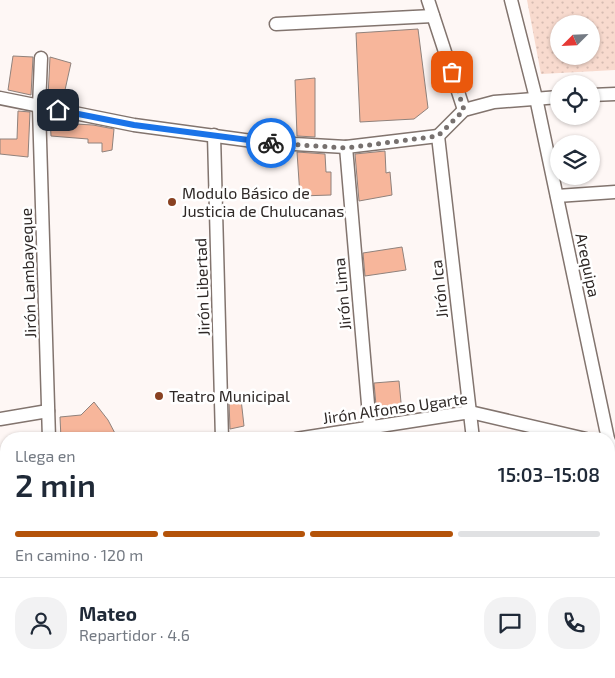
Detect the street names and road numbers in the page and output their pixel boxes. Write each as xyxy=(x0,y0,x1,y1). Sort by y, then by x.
street label: Jirón Lambayeque xyxy=(16,208,39,338)
street label: Arequipa xyxy=(572,231,605,299)
street label: Jirón Libertad xyxy=(190,238,213,336)
street label: Jirón Lima xyxy=(329,257,354,331)
street label: Jirón Ica xyxy=(426,259,451,319)
street label: Jirón Alfonso Ugarte xyxy=(321,388,469,427)

